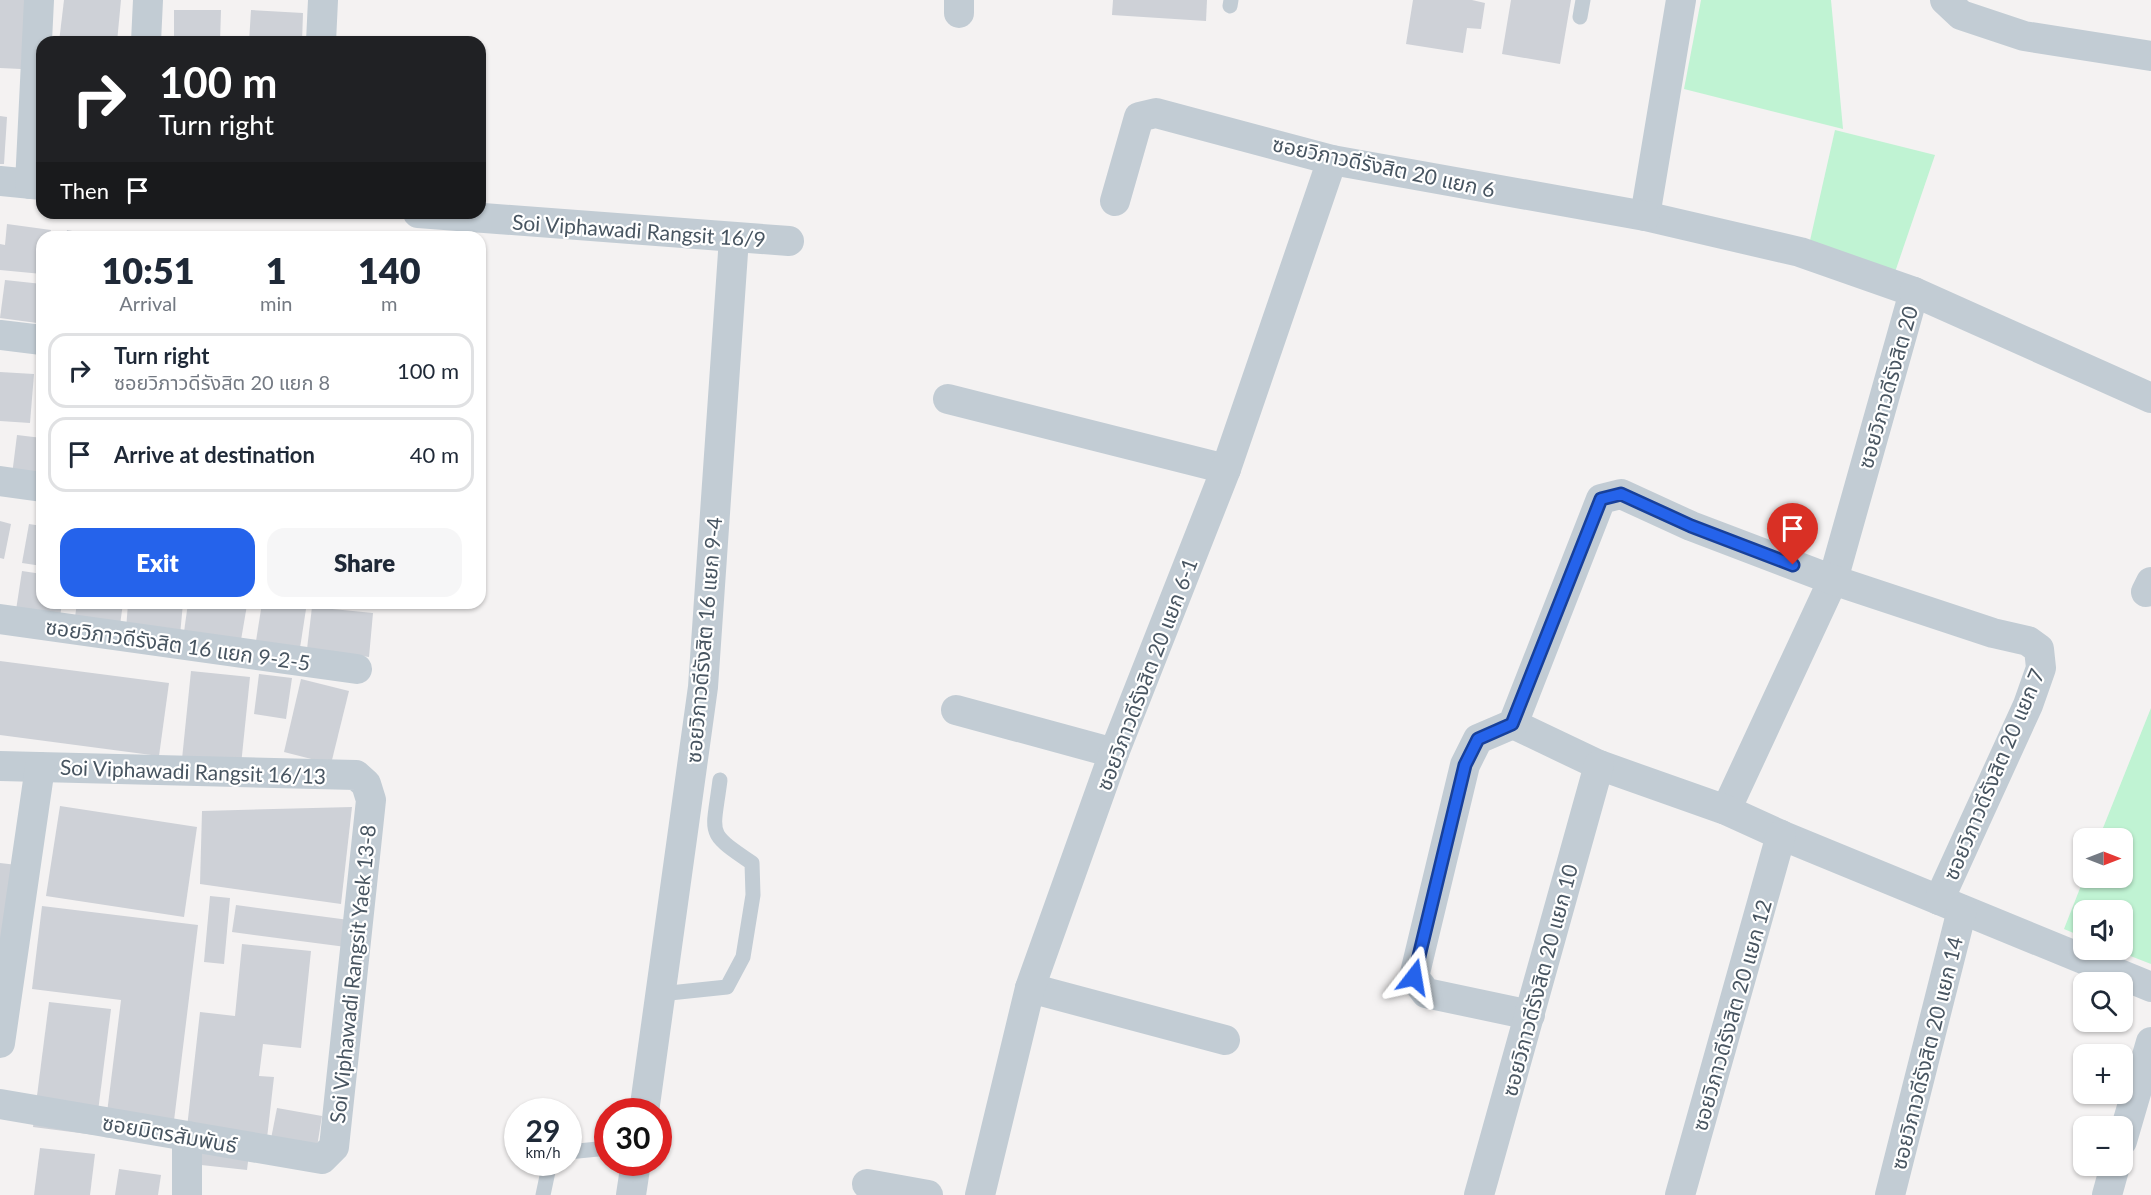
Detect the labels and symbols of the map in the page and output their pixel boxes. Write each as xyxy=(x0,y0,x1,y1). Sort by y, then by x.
street label: ซอยวิภาวดีรังสิต 20 แยก 6 xyxy=(1270,130,1498,202)
street label: Soi Viphawadi Rangsit 16/9 xyxy=(511,209,767,251)
street label: ซอยวิภาวดีรังสิต 20 xyxy=(1852,303,1922,471)
pin xyxy=(1767,503,1818,565)
street label: ซอยวิภาวดีรังสิต 16 แยก 9-4 xyxy=(680,516,726,764)
street label: ซอยวิภาวดีรังสิต 20 แยก 6-1 xyxy=(1090,554,1202,794)
street label: ซอยวิภาวดีรังสิต 16 แยก 9-2-5 xyxy=(44,613,312,675)
street label: ซอยวิภาวดีรังสิต 20 แยก 7 xyxy=(1937,665,2049,883)
street label: Soi Viphawadi Rangsit 16/13 xyxy=(59,754,327,788)
street label: Soi Viphawadi Rangsit Yaek 13-8 xyxy=(324,824,380,1124)
north arrow xyxy=(2073,828,2133,888)
street label: ซอยวิภาวดีรังสิต 20 แยก 10 xyxy=(1496,861,1582,1099)
street label: ซอยวิภาวดีรังสิต 20 แยก 12 xyxy=(1686,897,1776,1133)
street label: ซอยวิภาวดีรังสิต 20 แยก 14 xyxy=(1885,934,1967,1172)
position arrow xyxy=(1382,945,1446,1009)
speed limit sign: 30 xyxy=(594,1098,672,1176)
street label: ซอยมิตรสัมพันธ์ xyxy=(101,1109,240,1157)

